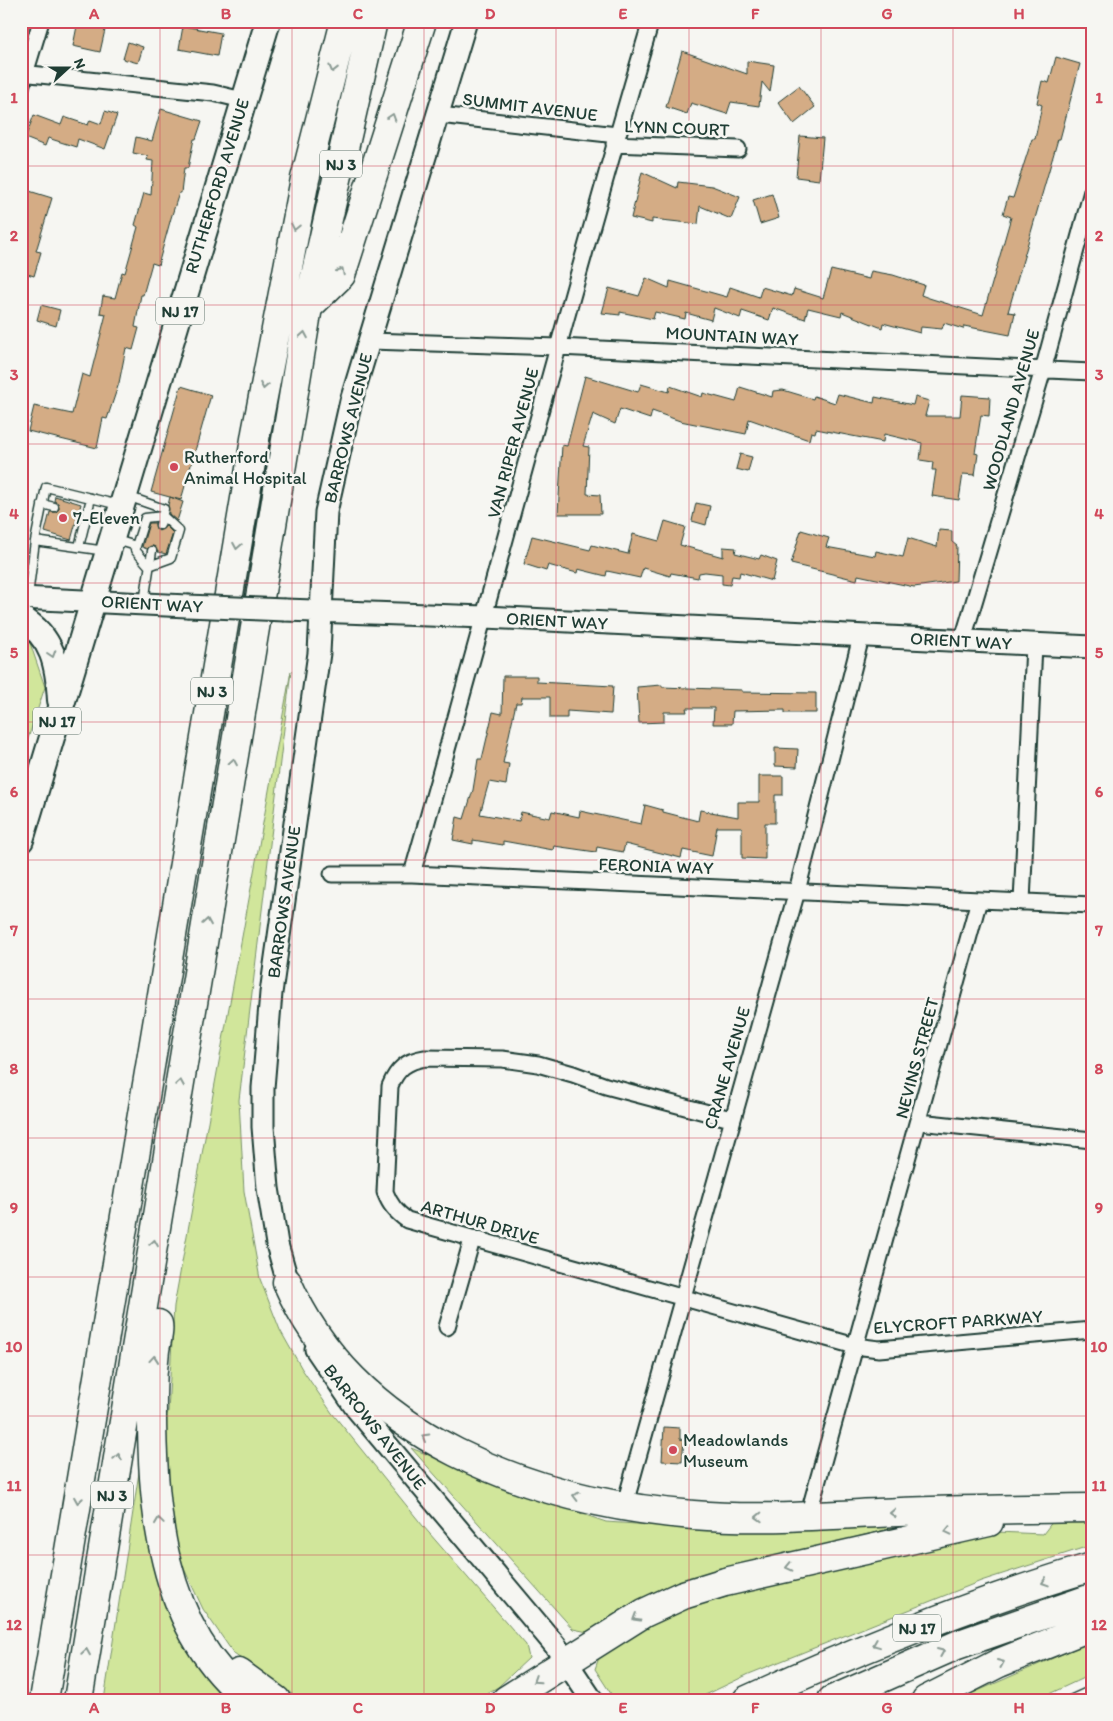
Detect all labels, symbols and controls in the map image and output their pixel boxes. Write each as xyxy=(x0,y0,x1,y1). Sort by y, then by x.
text: A xyxy=(88,4,100,23)
text: B xyxy=(221,4,232,23)
text: C xyxy=(353,4,364,23)
text: D xyxy=(485,4,496,23)
text: E xyxy=(619,4,628,23)
text: F xyxy=(751,4,760,23)
text: G xyxy=(881,4,893,23)
text: H xyxy=(1013,4,1025,23)
north arrow xyxy=(42,42,92,92)
text: N xyxy=(70,56,89,71)
one-way arrow xyxy=(328,64,339,73)
text: 1 xyxy=(10,88,18,107)
street label: SUMMIT AVENUE xyxy=(461,88,599,126)
text: 1 xyxy=(1095,88,1103,107)
street label: RUTHERFORD AVENUE xyxy=(180,96,254,276)
one-way arrow xyxy=(386,114,396,122)
street label: LYNN COURT xyxy=(624,115,730,141)
road number: NJ 3 xyxy=(320,150,362,178)
one-way arrow xyxy=(290,222,301,231)
text: 2 xyxy=(10,226,19,245)
text: 2 xyxy=(1095,226,1104,245)
one-way arrow xyxy=(335,268,345,277)
road number: NJ 17 xyxy=(156,298,204,324)
street label: MOUNTAIN WAY xyxy=(665,322,800,351)
street label: WOODLAND AVENUE xyxy=(977,327,1045,493)
one-way arrow xyxy=(298,331,308,340)
street label: BARROWS AVENUE xyxy=(319,351,377,505)
text: 3 xyxy=(10,365,19,384)
street label: VAN RIPER AVENUE xyxy=(482,365,544,521)
text: 3 xyxy=(1095,365,1104,384)
one-way arrow xyxy=(260,382,270,390)
place label: Rutherford Animal Hospital xyxy=(184,446,307,489)
marker: Rutherford Animal Hospital xyxy=(168,461,180,473)
text: 4 xyxy=(9,504,19,523)
text: 4 xyxy=(1094,504,1104,523)
place label: 7-Eleven xyxy=(73,507,140,529)
marker: 7-Eleven xyxy=(57,512,69,524)
one-way arrow xyxy=(232,542,242,551)
street label: ORIENT WAY xyxy=(101,590,204,618)
street label: ORIENT WAY xyxy=(506,607,609,635)
street label: ORIENT WAY xyxy=(910,627,1013,655)
text: 5 xyxy=(10,643,19,662)
text: 5 xyxy=(1095,643,1104,662)
one-way arrow xyxy=(46,649,56,658)
road number: NJ 3 xyxy=(191,678,233,704)
road number: NJ 17 xyxy=(33,708,81,734)
one-way arrow xyxy=(228,758,238,767)
text: 6 xyxy=(10,782,19,801)
text: 6 xyxy=(1095,782,1104,801)
street label: BARROWS AVENUE xyxy=(262,824,306,980)
street label: FERONIA WAY xyxy=(598,853,715,879)
one-way arrow xyxy=(201,918,211,927)
text: 7 xyxy=(9,921,18,940)
text: 7 xyxy=(1094,921,1103,940)
street label: NEVINS STREET xyxy=(890,995,944,1121)
street label: CRANE AVENUE xyxy=(699,1004,755,1132)
text: 8 xyxy=(10,1059,19,1078)
text: 8 xyxy=(1095,1059,1104,1078)
one-way arrow xyxy=(175,1078,185,1087)
street label: ARTHUR DRIVE xyxy=(419,1195,542,1249)
text: 9 xyxy=(10,1198,18,1217)
text: 9 xyxy=(1095,1198,1103,1217)
one-way arrow xyxy=(148,1239,158,1248)
street label: ELYCROFT PARKWAY xyxy=(873,1305,1044,1339)
text: 10 xyxy=(5,1337,23,1356)
text: 10 xyxy=(1090,1337,1108,1356)
one-way arrow xyxy=(148,1354,159,1362)
street label: BARROWS AVENUE xyxy=(319,1360,431,1494)
place label: Meadowlands Museum xyxy=(683,1429,788,1472)
one-way arrow xyxy=(422,1433,431,1443)
marker: Meadowlands Museum xyxy=(667,1444,679,1456)
one-way arrow xyxy=(113,1452,123,1461)
text: 11 xyxy=(7,1476,22,1495)
text: 11 xyxy=(1092,1476,1107,1495)
road number: NJ 3 xyxy=(91,1482,133,1508)
one-way arrow xyxy=(572,1491,581,1502)
one-way arrow xyxy=(73,1495,83,1504)
one-way arrow xyxy=(889,1507,897,1518)
one-way arrow xyxy=(755,1512,762,1522)
one-way arrow xyxy=(154,1516,164,1525)
one-way arrow xyxy=(943,1525,952,1536)
one-way arrow xyxy=(785,1561,794,1572)
one-way arrow xyxy=(1042,1576,1050,1586)
one-way arrow xyxy=(632,1611,641,1621)
text: 12 xyxy=(6,1615,23,1634)
road number: NJ 17 xyxy=(893,1615,941,1642)
text: 12 xyxy=(1091,1615,1108,1634)
one-way arrow xyxy=(872,1637,881,1648)
one-way arrow xyxy=(80,1647,91,1655)
one-way arrow xyxy=(936,1648,945,1658)
one-way arrow xyxy=(996,1658,1005,1669)
one-way arrow xyxy=(533,1674,542,1684)
text: A xyxy=(88,1698,100,1717)
text: B xyxy=(221,1698,232,1717)
text: C xyxy=(353,1698,364,1717)
text: D xyxy=(485,1698,496,1717)
text: E xyxy=(619,1698,628,1717)
text: F xyxy=(751,1698,760,1717)
text: G xyxy=(881,1698,893,1717)
text: H xyxy=(1013,1698,1025,1717)

